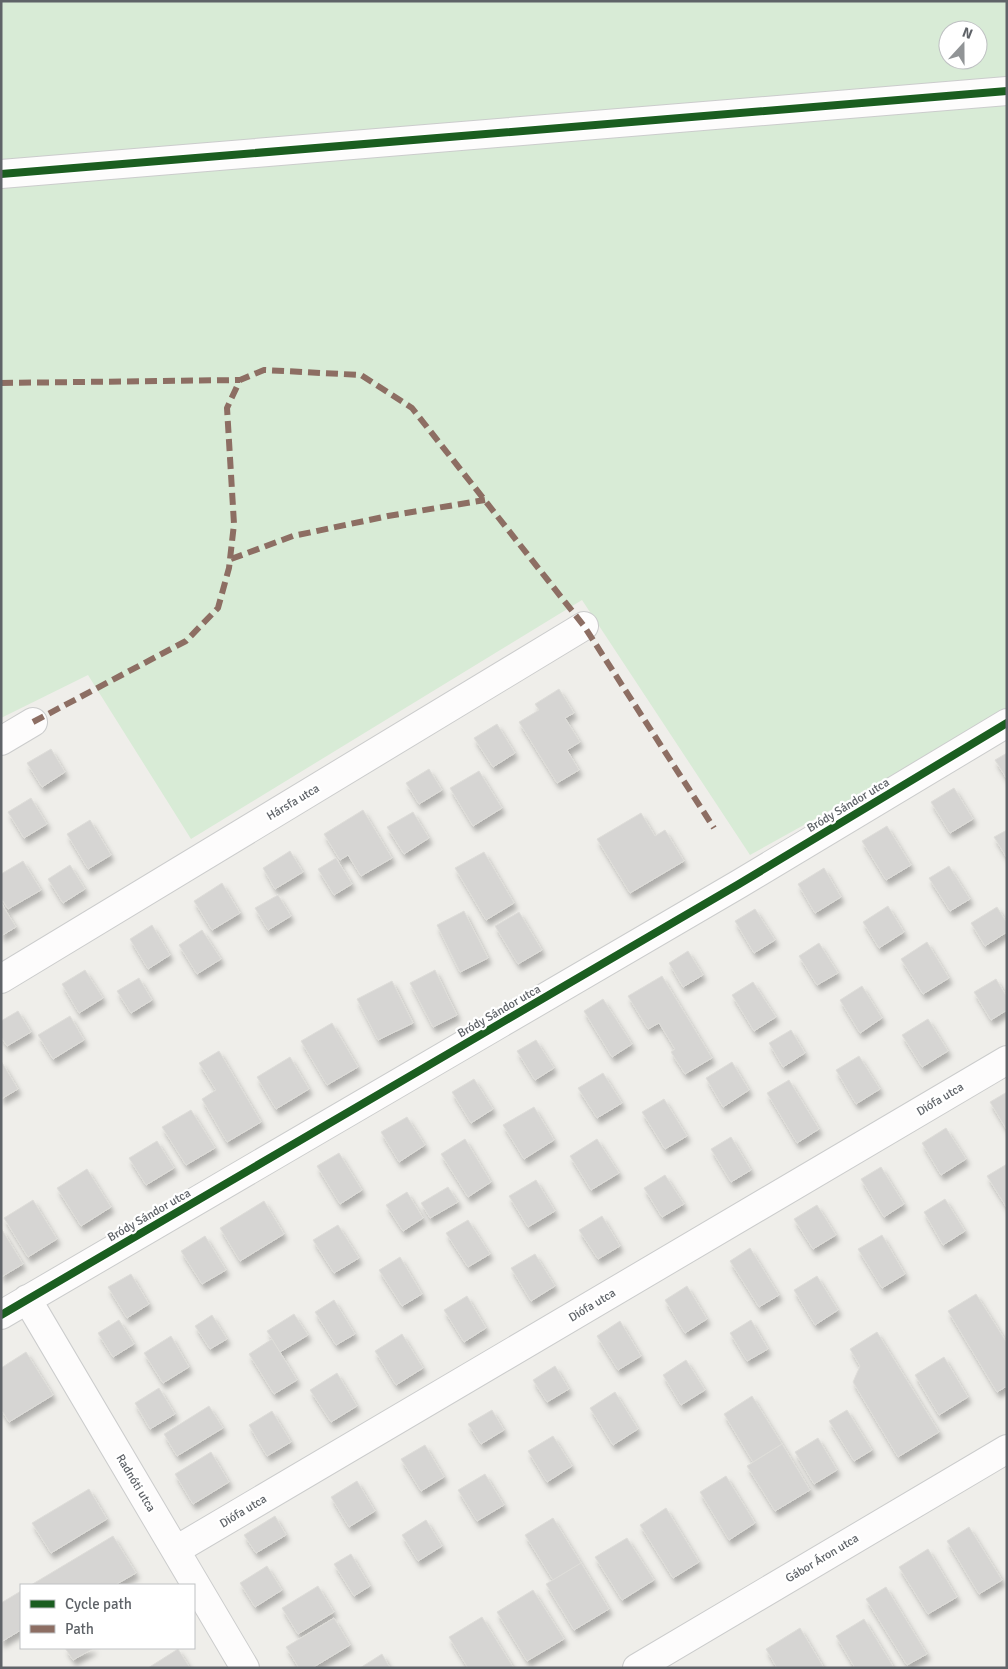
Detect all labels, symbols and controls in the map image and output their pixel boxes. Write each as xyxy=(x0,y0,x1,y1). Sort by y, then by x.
north arrow xyxy=(938,20,988,70)
text: N xyxy=(960,24,975,43)
street label: Bródy Sándor utca xyxy=(804,775,892,836)
street label: Hársfa utca xyxy=(264,781,322,824)
street label: Bródy Sándor utca xyxy=(455,982,543,1041)
street label: Diófa utca xyxy=(914,1080,967,1119)
street label: Bródy Sándor utca xyxy=(105,1186,193,1245)
street label: Diófa utca xyxy=(566,1286,619,1325)
street label: Radnóti utca xyxy=(112,1452,159,1515)
street label: Diófa utca xyxy=(217,1492,270,1531)
street label: Gábor Áron utca xyxy=(783,1531,862,1586)
legend xyxy=(20,1584,195,1649)
text: Cycle path xyxy=(65,1595,132,1613)
text: Path xyxy=(65,1620,94,1638)

